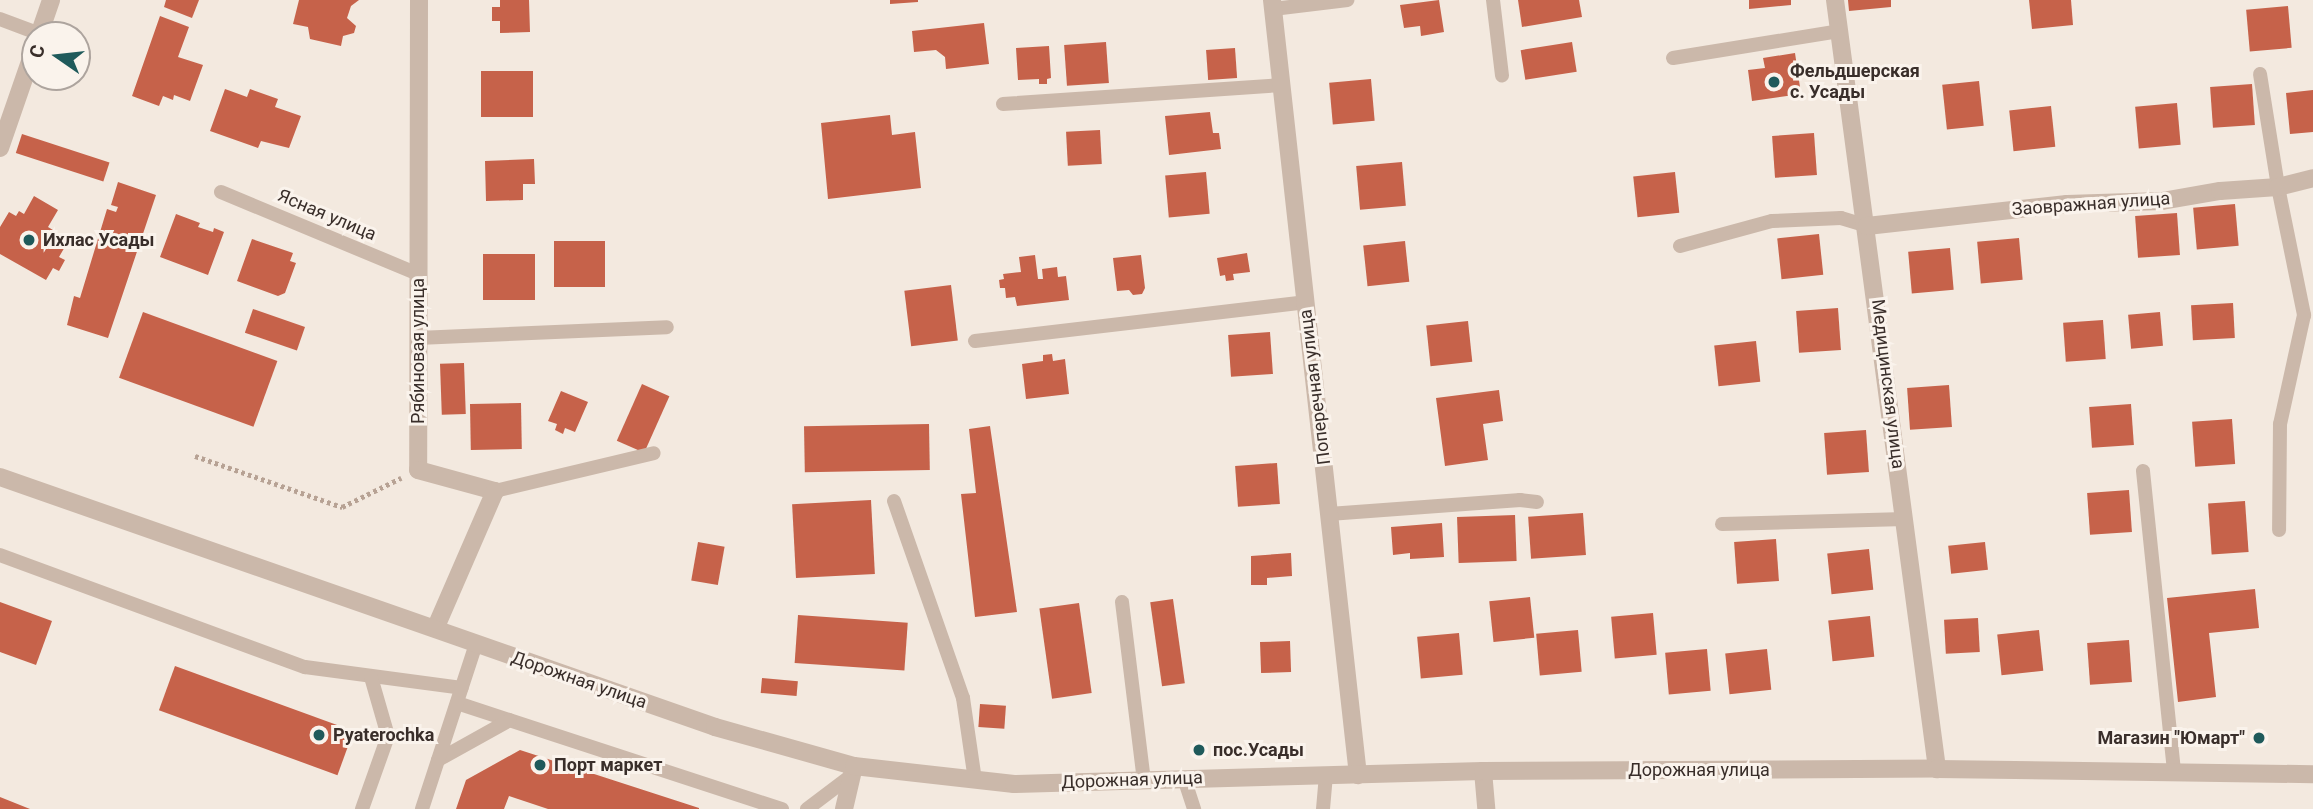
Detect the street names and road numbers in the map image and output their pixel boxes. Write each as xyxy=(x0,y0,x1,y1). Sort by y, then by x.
street label: Ясная улица xyxy=(275,185,379,245)
street label: Заовражная улица xyxy=(2011,188,2171,220)
street label: Рябиновая улица xyxy=(407,278,429,424)
street label: Медицинская улица xyxy=(1867,298,1909,470)
street label: Поперечная улица xyxy=(1295,308,1335,466)
street label: Дорожная улица xyxy=(508,647,650,713)
street label: Дорожная улица xyxy=(1628,759,1770,781)
street label: Дорожная улица xyxy=(1061,767,1203,793)

